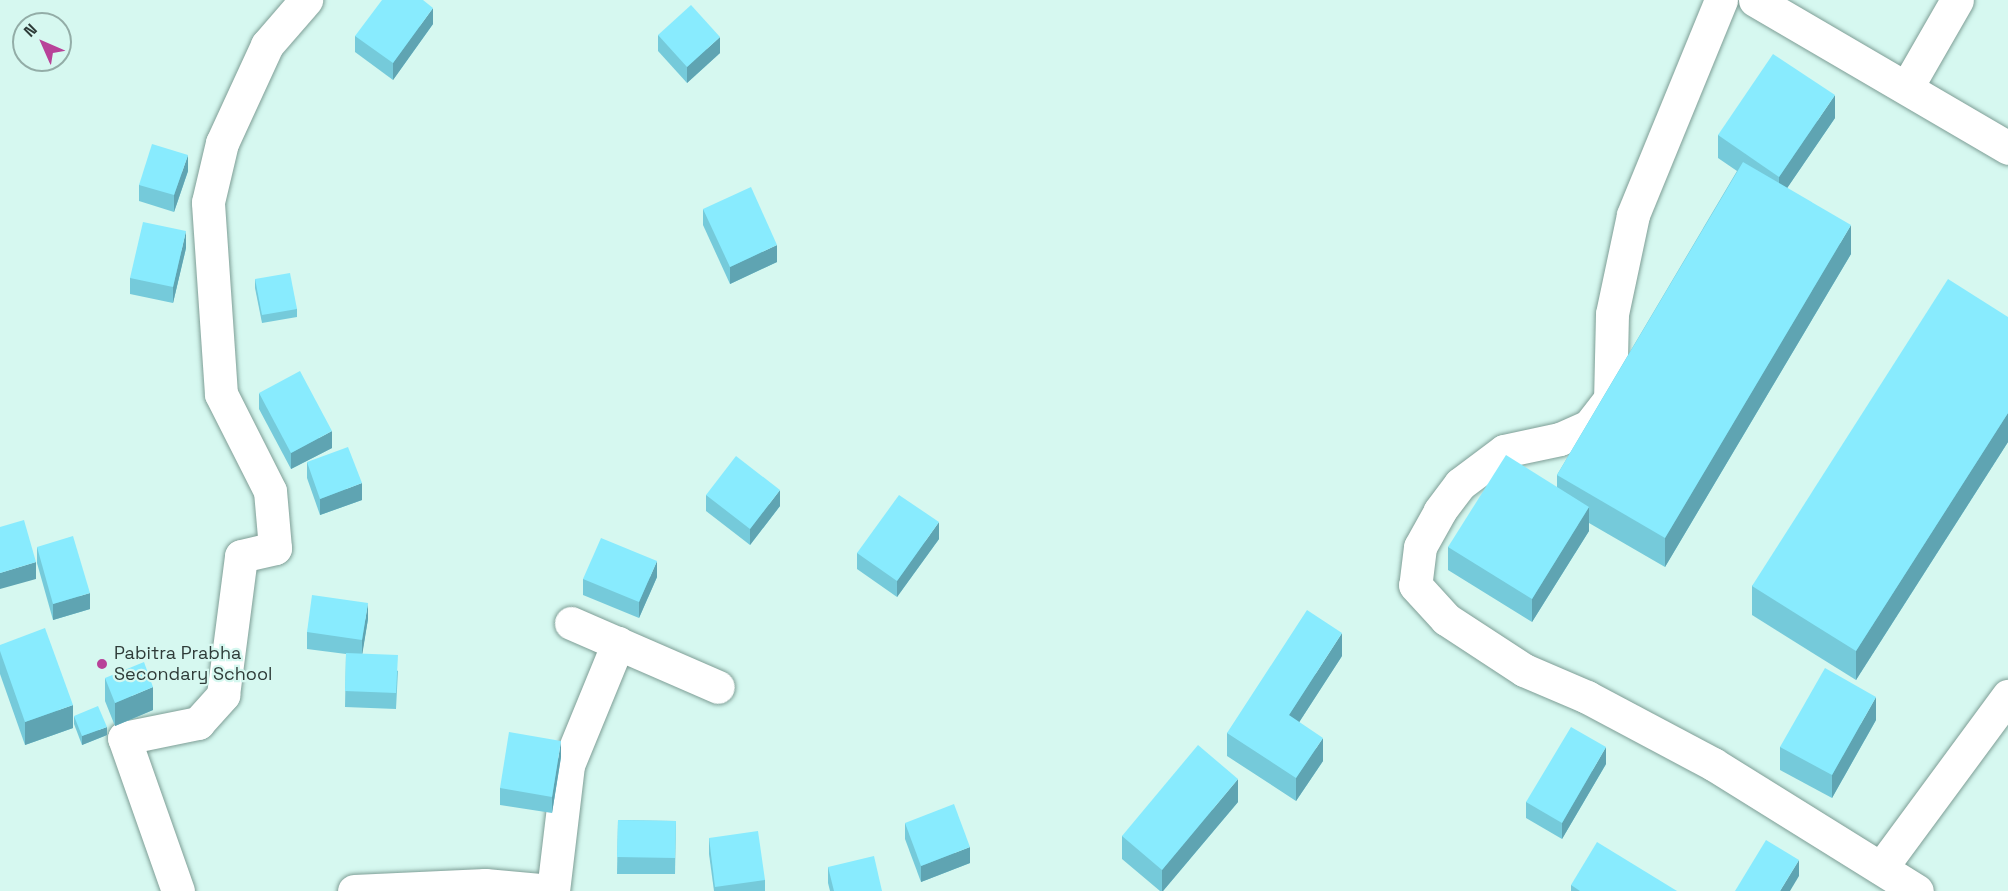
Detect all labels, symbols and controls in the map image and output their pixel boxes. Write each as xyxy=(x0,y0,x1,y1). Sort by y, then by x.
north arrow xyxy=(12,12,72,72)
text: N xyxy=(19,19,42,42)
place label: Pabitra Prabha Secondary School xyxy=(114,643,272,686)
marker: Pabitra Prabha Secondary School xyxy=(95,657,109,671)

